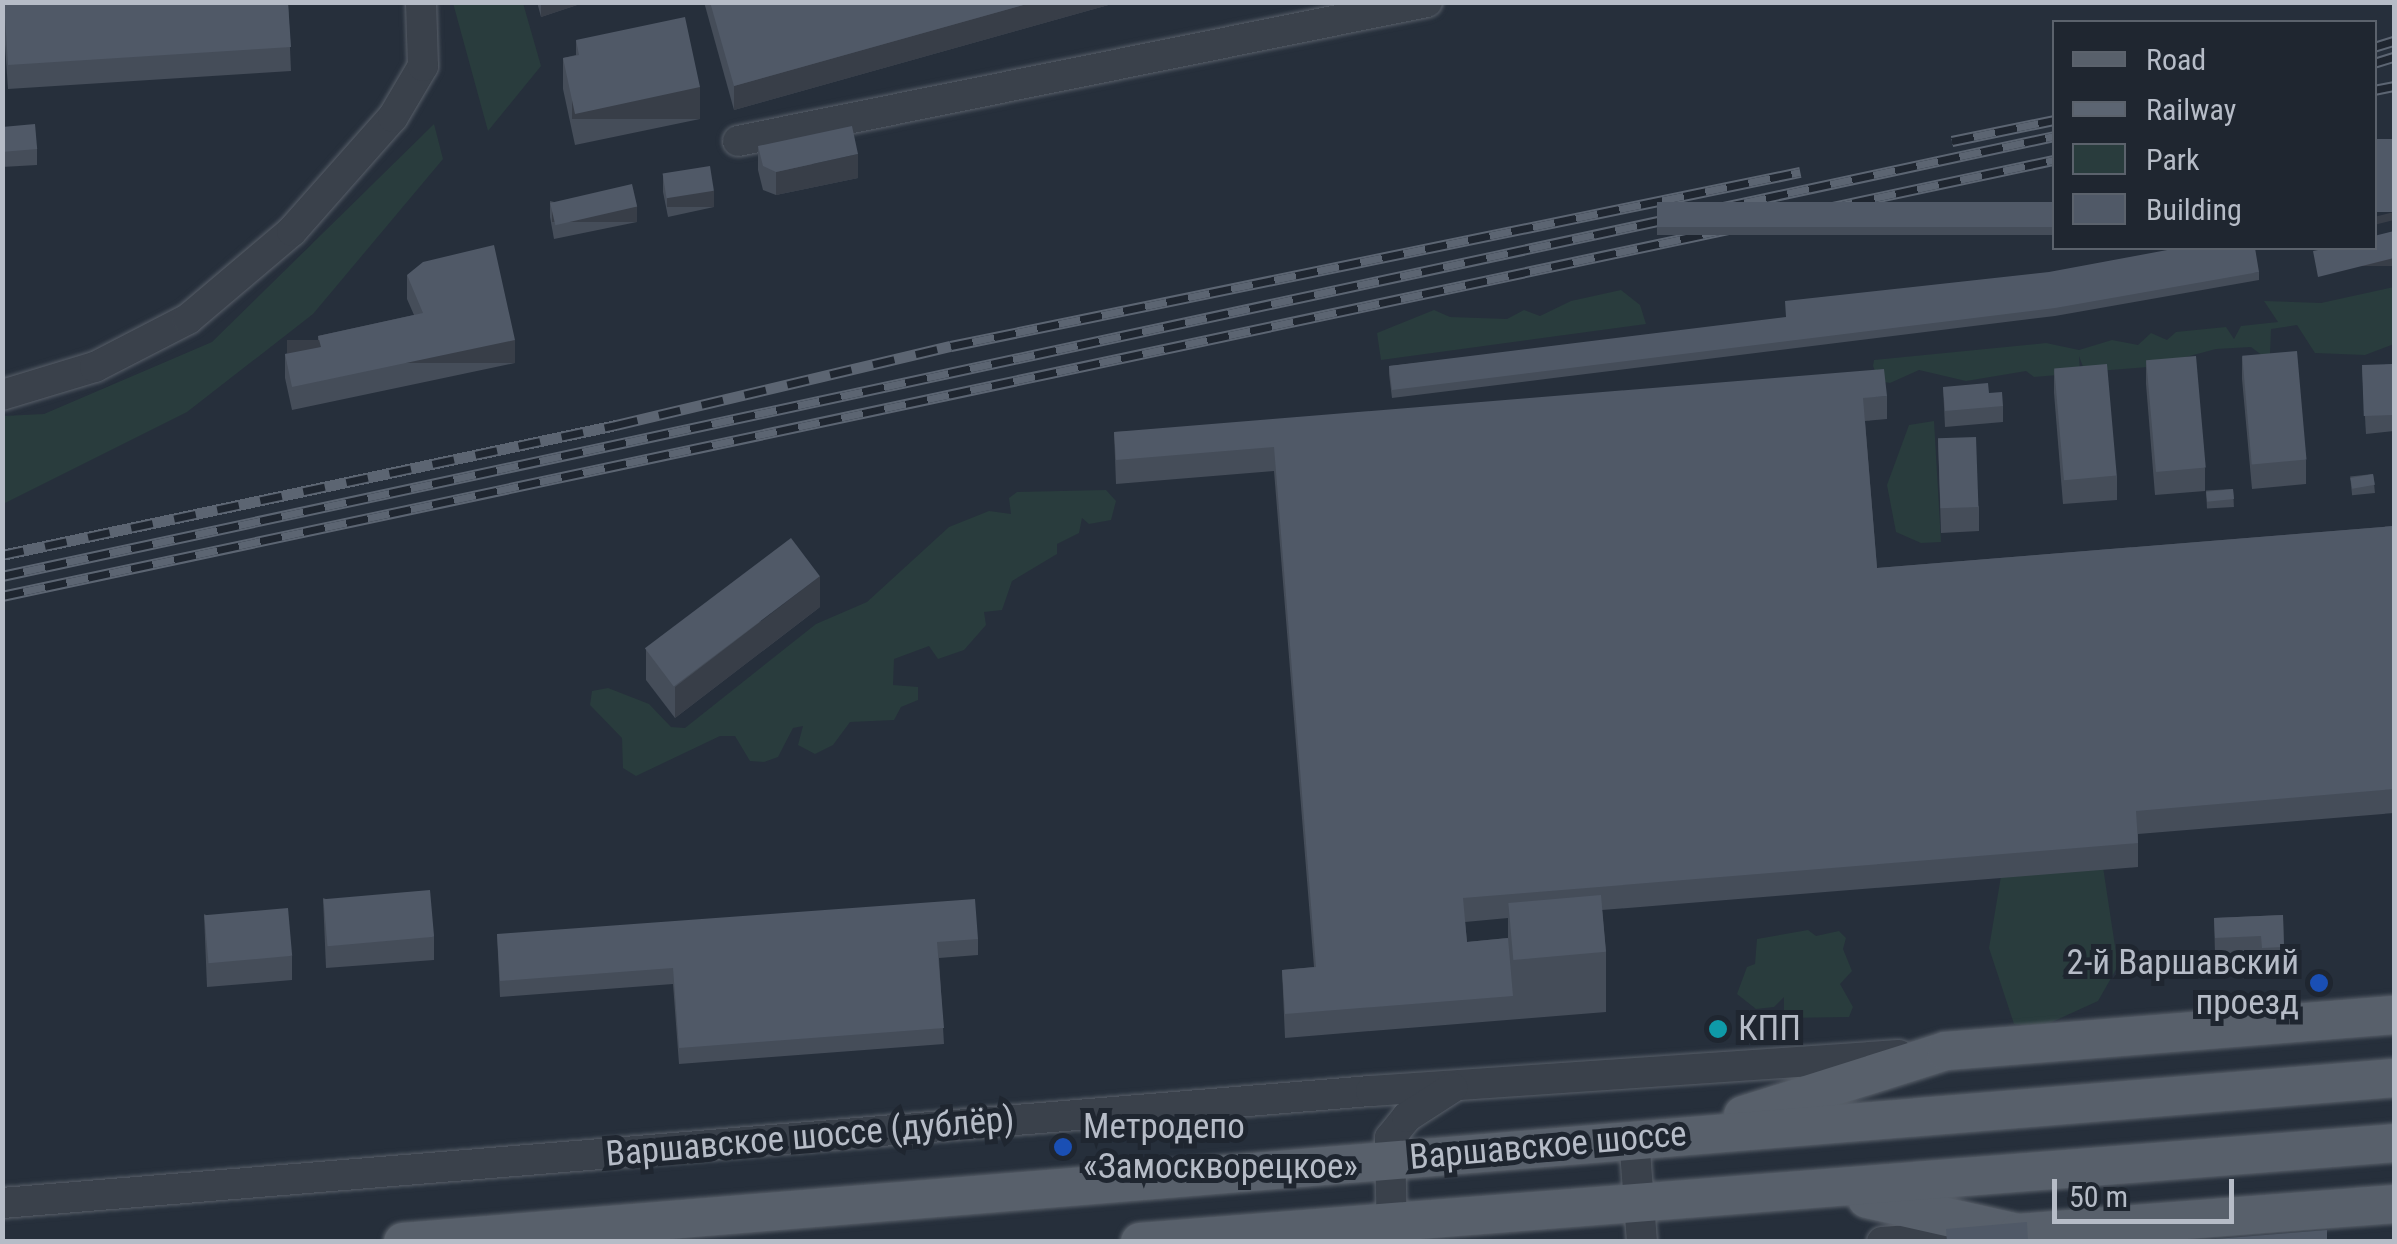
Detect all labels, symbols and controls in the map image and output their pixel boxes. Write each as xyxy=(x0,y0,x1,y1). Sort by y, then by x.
legend xyxy=(2052,20,2377,250)
text: Road xyxy=(2146,42,2206,77)
text: Railway xyxy=(2146,92,2236,127)
text: Park xyxy=(2146,142,2200,177)
text: Building xyxy=(2146,192,2242,227)
place label: 2-й Варшавский проезд xyxy=(2066,942,2299,1024)
marker: 2-й Варшавский проезд xyxy=(2308,972,2330,994)
place label: КПП xyxy=(1738,1008,1801,1050)
marker: КПП xyxy=(1707,1018,1729,1040)
street label: Варшавское шоссе (дублёр) xyxy=(604,1098,1016,1176)
place label: Метродепо «Замоскворецкое» xyxy=(1083,1106,1358,1188)
street label: Варшавское шоссе xyxy=(1408,1113,1688,1179)
marker: Метродепо «Замоскворецкое» xyxy=(1052,1136,1074,1158)
scale bar xyxy=(2057,1159,2240,1221)
text: 50 m xyxy=(2069,1179,2128,1214)

